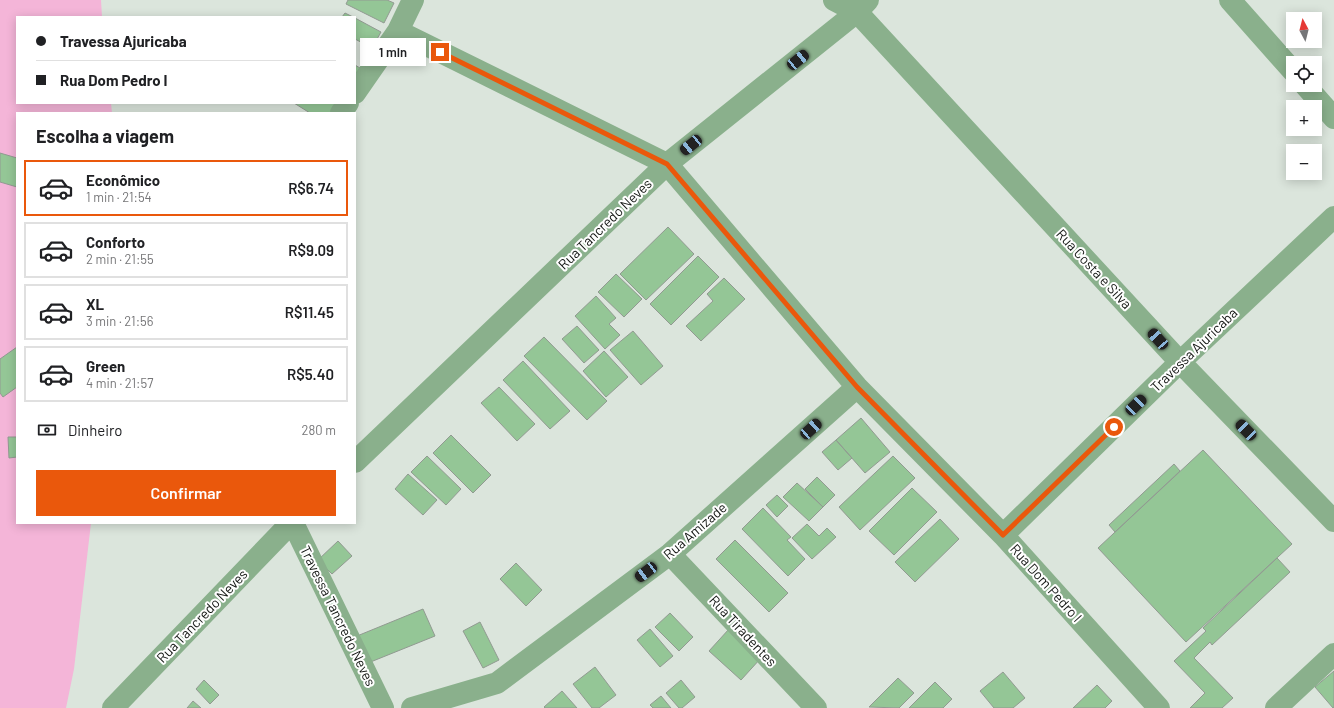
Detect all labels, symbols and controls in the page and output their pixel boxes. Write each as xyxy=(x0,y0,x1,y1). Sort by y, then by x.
north arrow xyxy=(1286,12,1322,48)
map controls xyxy=(1286,12,1322,180)
text: Travessa Ajuricaba xyxy=(60,32,187,50)
callout: 1 min xyxy=(360,38,426,66)
route end xyxy=(431,43,449,61)
text: 1 min xyxy=(379,44,407,60)
car xyxy=(785,48,811,72)
button: locate xyxy=(1286,56,1322,92)
text: Rua Dom Pedro I xyxy=(60,71,168,89)
button: + xyxy=(1286,100,1322,136)
text: Escolha a viagem xyxy=(36,125,174,147)
car xyxy=(678,133,704,157)
button: − xyxy=(1286,144,1322,180)
icon: car xyxy=(38,170,74,206)
text: Econômico xyxy=(86,171,160,189)
street label: Rua Tancredo Neves xyxy=(554,174,655,273)
text: R$6.74 xyxy=(288,179,334,197)
text: 1 min · 21:54 xyxy=(86,189,152,205)
street label: Rua Costa e Silva xyxy=(1053,225,1136,312)
icon: car xyxy=(38,232,74,268)
text: Conforto xyxy=(86,233,145,251)
text: R$9.09 xyxy=(288,241,334,259)
text: 2 min · 21:55 xyxy=(86,251,154,267)
icon: car xyxy=(38,294,74,330)
text: XL xyxy=(86,295,104,313)
text: R$11.45 xyxy=(285,303,334,321)
street label: Travessa Ajuricaba xyxy=(1147,304,1240,395)
text: 3 min · 21:56 xyxy=(86,313,153,329)
car xyxy=(1146,326,1170,352)
icon: car xyxy=(38,356,74,392)
text: Green xyxy=(86,357,125,375)
text: R$5.40 xyxy=(287,365,334,383)
text: 4 min · 21:57 xyxy=(86,375,153,391)
car xyxy=(1123,392,1149,418)
car xyxy=(798,417,824,441)
car xyxy=(1233,417,1259,443)
route start xyxy=(1105,418,1123,436)
icon: cash xyxy=(36,419,58,441)
text: Dinheiro xyxy=(68,421,123,439)
text: 280 m xyxy=(302,422,336,438)
button: Confirmar xyxy=(36,470,336,516)
street label: Rua Amizade xyxy=(660,499,730,563)
street label: Rua Dom Pedro I xyxy=(1007,540,1086,625)
street label: Travessa Tancredo Neves xyxy=(297,543,380,689)
car xyxy=(633,560,659,584)
street label: Rua Tancredo Neves xyxy=(153,565,251,666)
street label: Rua Tiradentes xyxy=(706,592,781,670)

